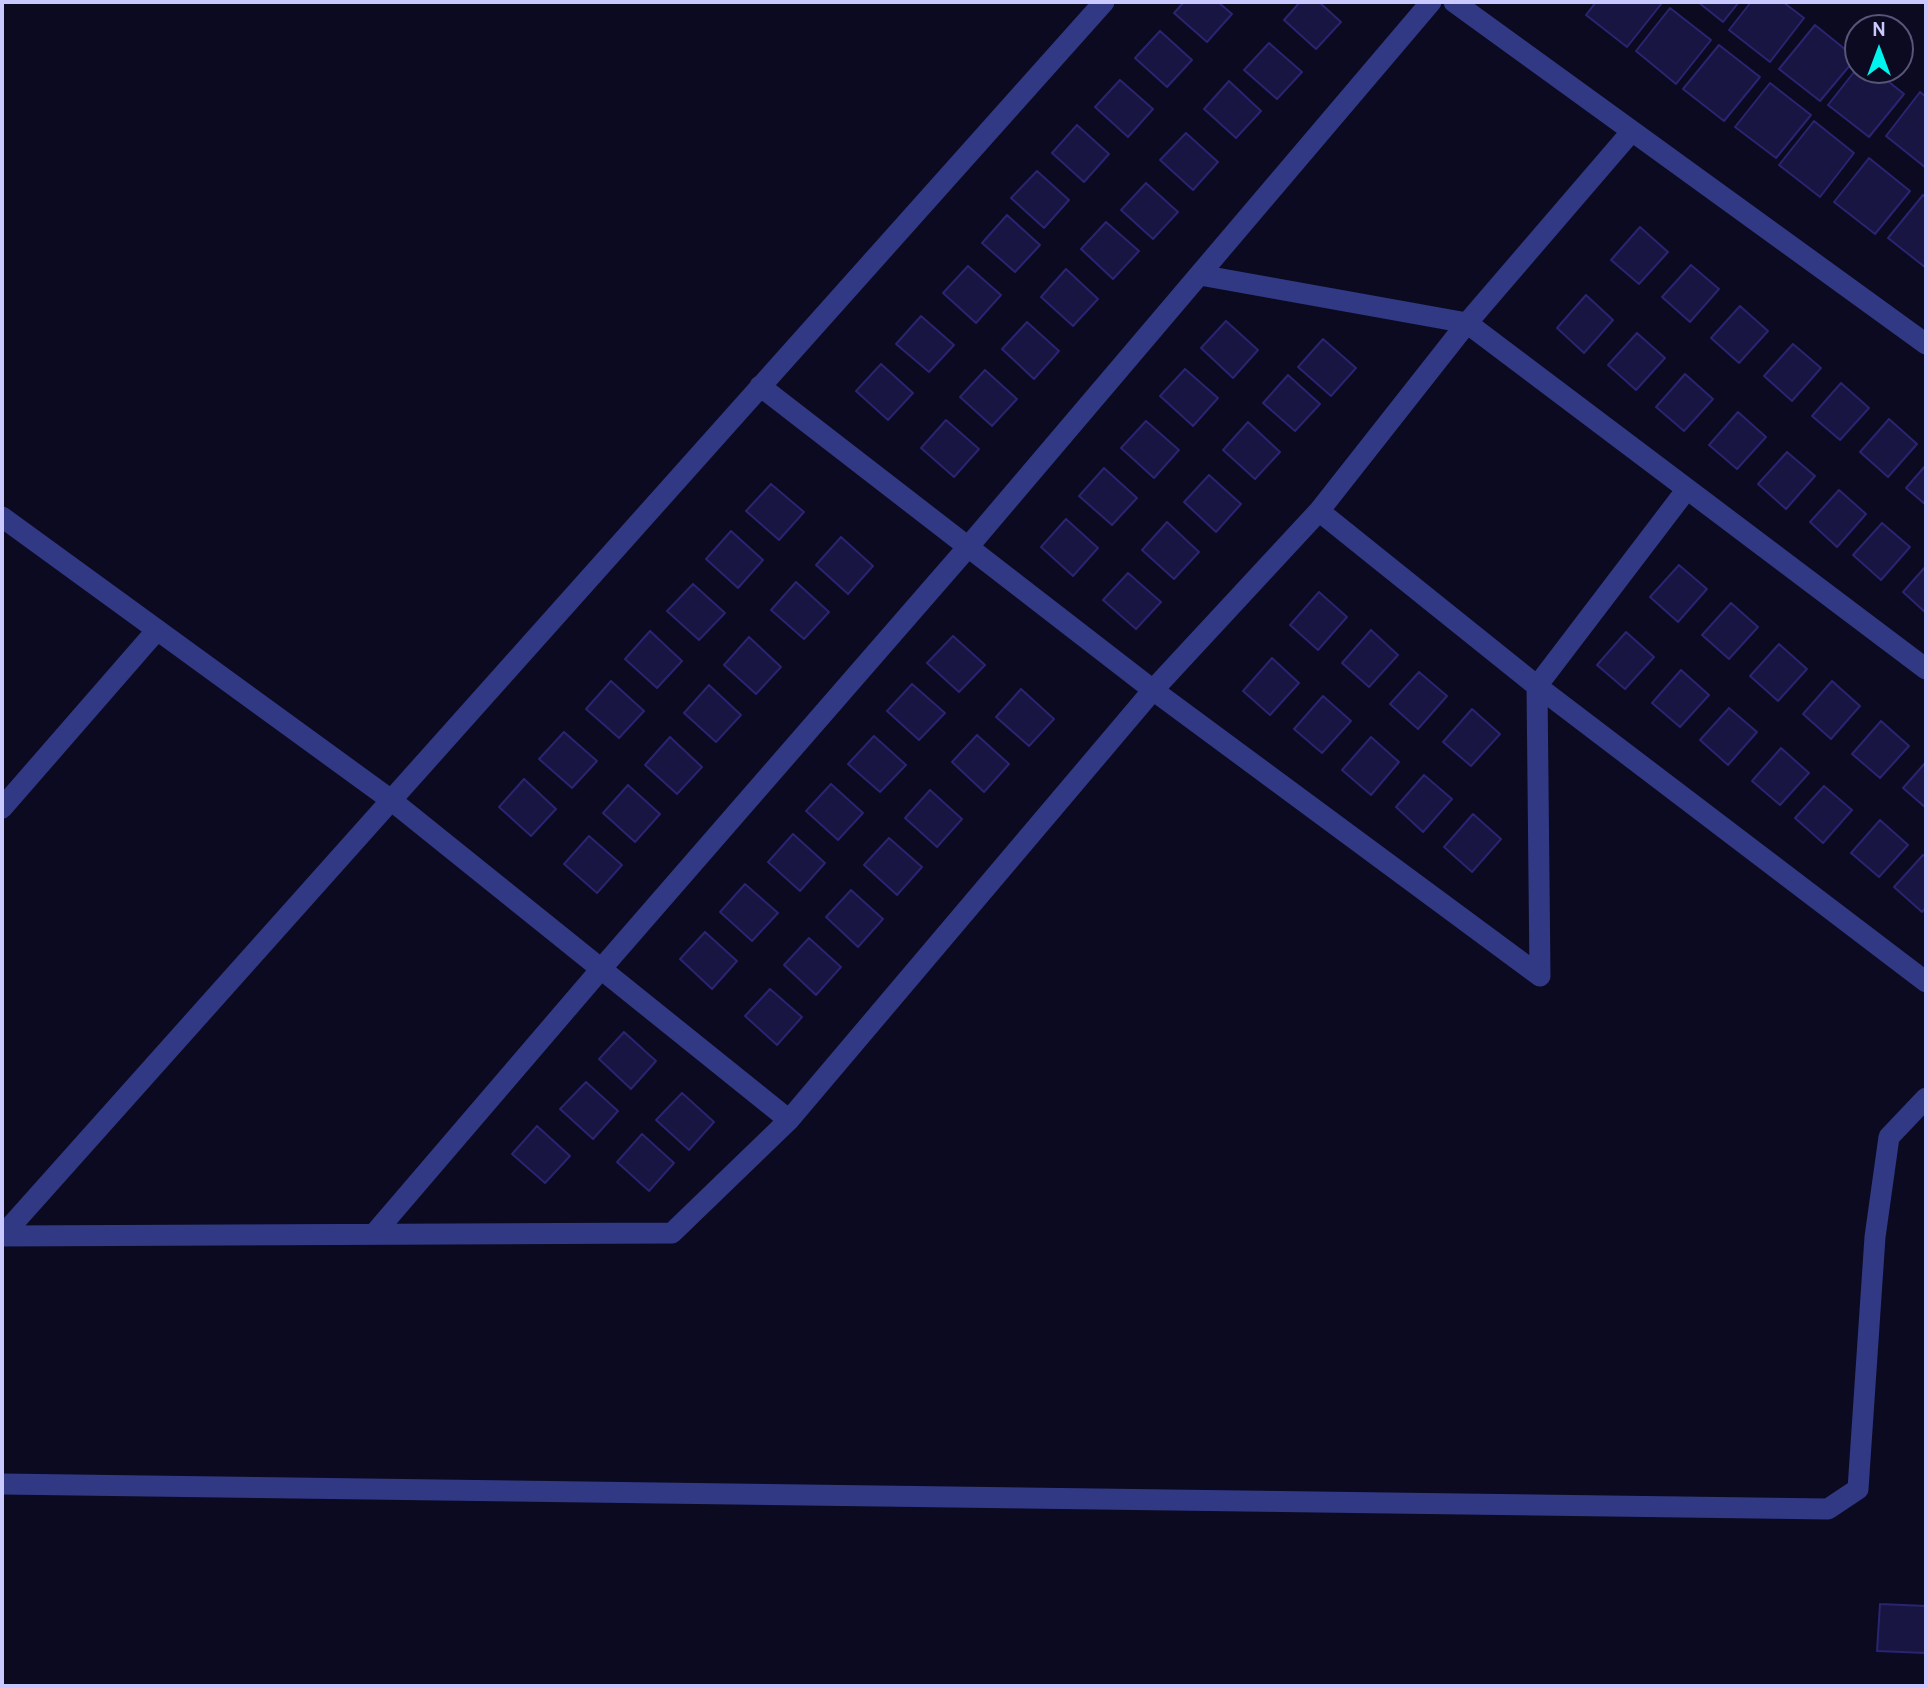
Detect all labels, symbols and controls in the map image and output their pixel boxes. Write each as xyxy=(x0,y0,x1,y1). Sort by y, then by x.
north arrow xyxy=(1844,14,1914,84)
text: N xyxy=(1872,18,1886,41)

